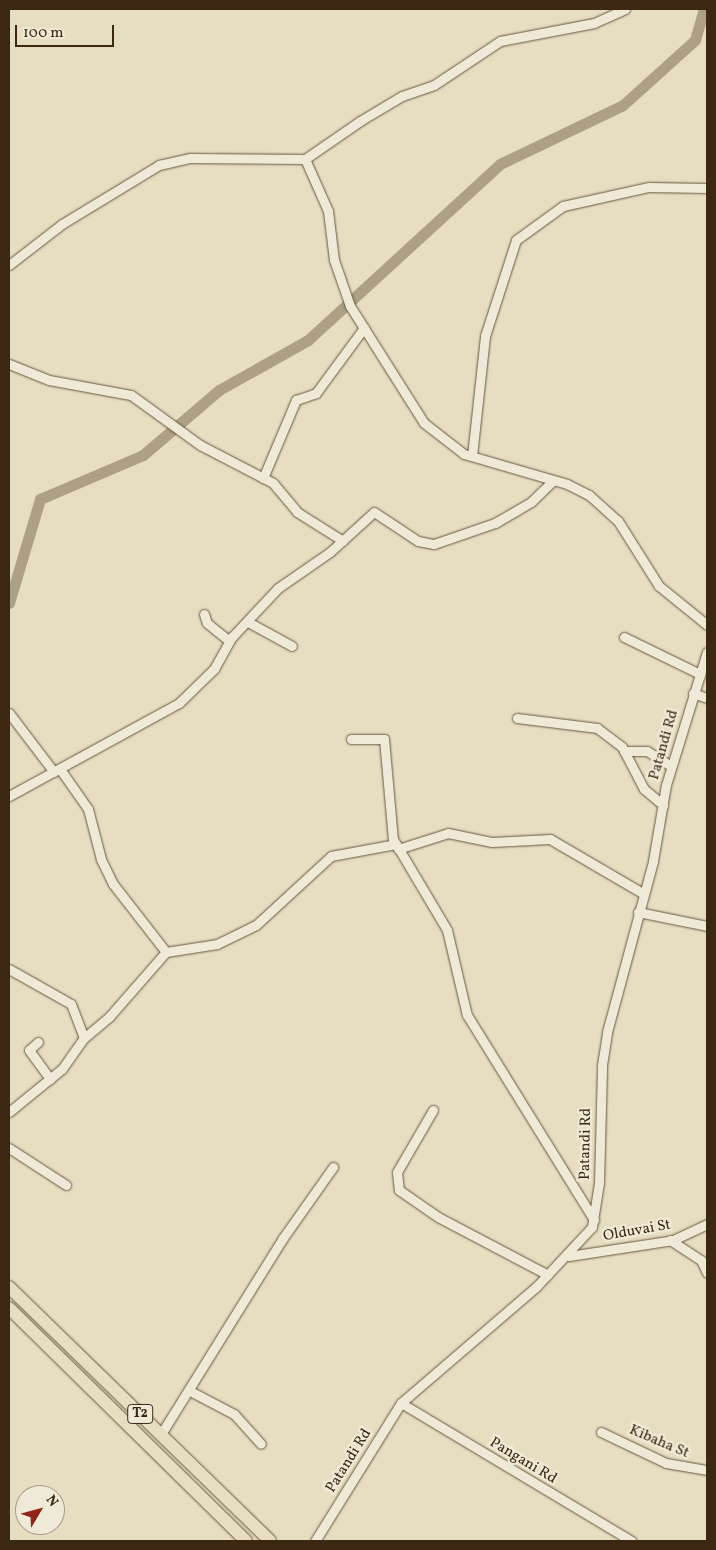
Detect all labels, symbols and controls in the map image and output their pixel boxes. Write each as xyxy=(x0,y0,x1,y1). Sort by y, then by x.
scale bar xyxy=(18,15,116,47)
text: 100 m xyxy=(23,23,63,44)
street label: Patandi Rd xyxy=(645,708,683,782)
street label: Patandi Rd xyxy=(576,1108,596,1180)
street label: Olduvai St xyxy=(602,1216,672,1246)
road number: T2 xyxy=(126,1402,154,1426)
street label: Kibaha St xyxy=(626,1421,692,1463)
street label: Patandi Rd xyxy=(322,1426,376,1496)
street label: Pangani Rd xyxy=(486,1434,560,1488)
north arrow xyxy=(15,1485,65,1535)
text: N xyxy=(41,1491,62,1511)

